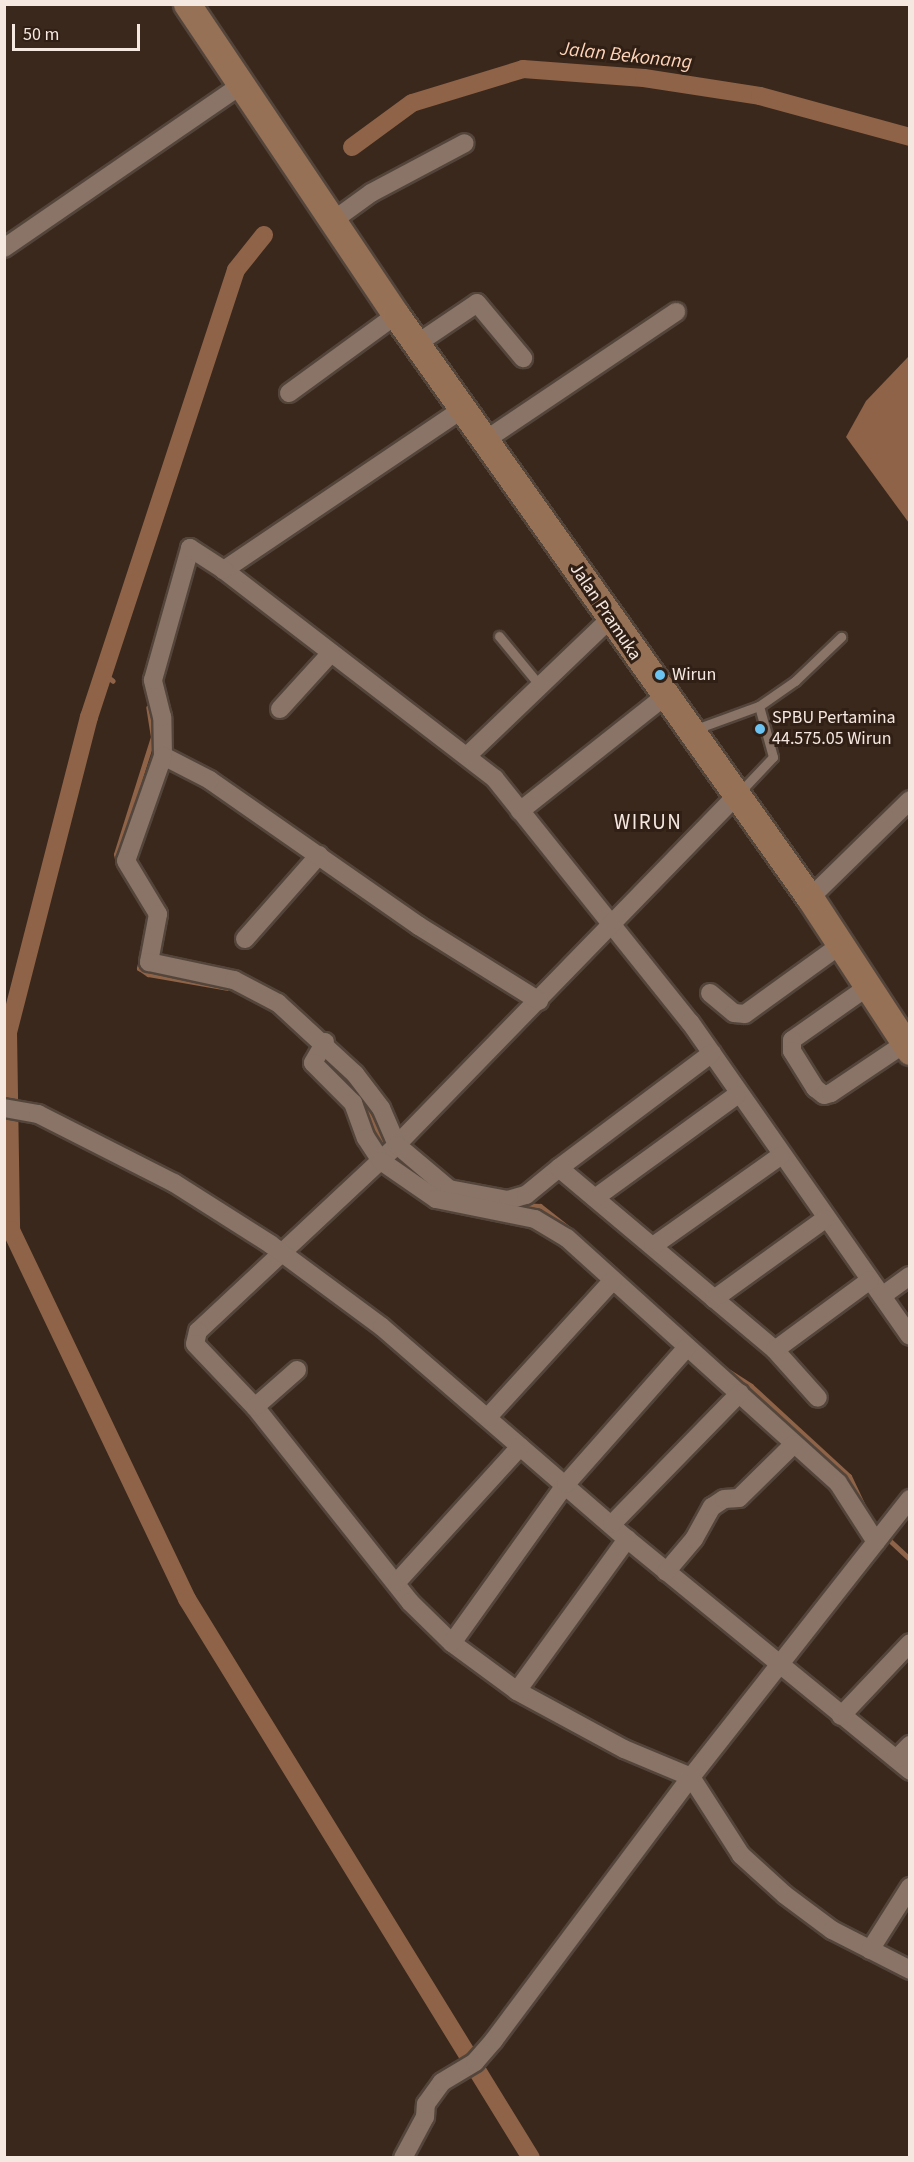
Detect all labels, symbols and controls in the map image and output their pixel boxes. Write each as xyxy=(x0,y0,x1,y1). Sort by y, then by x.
scale bar xyxy=(15,12,142,50)
text: 50 m xyxy=(23,22,59,47)
water label: Jalan Bekonang xyxy=(559,37,693,75)
street label: Jalan Pramuka xyxy=(565,559,645,665)
place label: Wirun xyxy=(672,664,716,686)
marker: Wirun xyxy=(653,668,667,682)
place label: SPBU Pertamina 44.575.05 Wirun xyxy=(772,708,896,750)
marker: SPBU Pertamina 44.575.05 Wirun xyxy=(753,722,767,736)
district label: WIRUN xyxy=(614,809,682,835)

